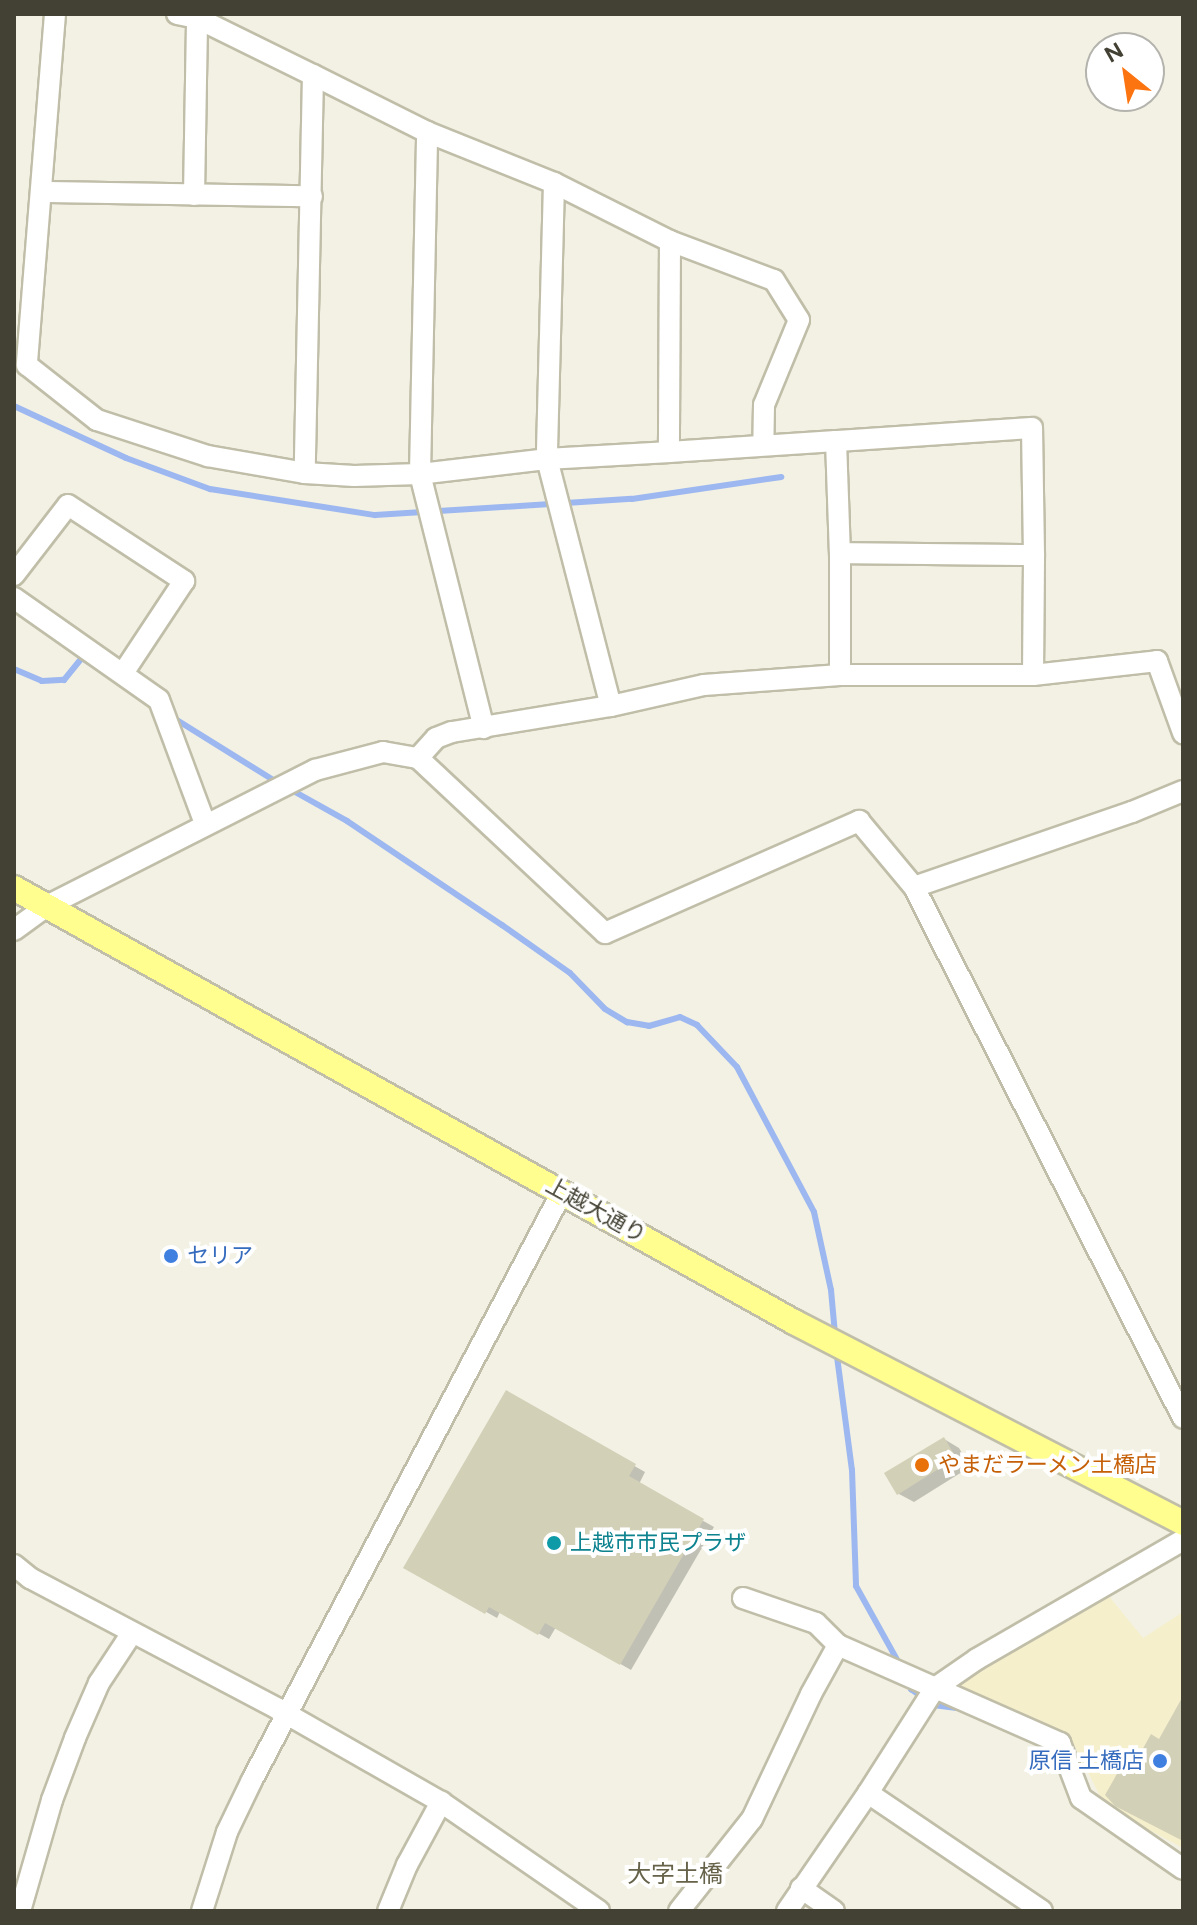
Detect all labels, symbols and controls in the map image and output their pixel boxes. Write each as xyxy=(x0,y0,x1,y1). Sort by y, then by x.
north arrow xyxy=(1085,32,1165,112)
text: N xyxy=(1100,37,1128,68)
street label: 上越大通り xyxy=(541,1172,651,1248)
place label: セリア xyxy=(187,1243,253,1269)
marker: セリア xyxy=(162,1247,180,1265)
place label: やまだラーメン土橋店 xyxy=(938,1452,1158,1478)
marker: やまだラーメン土橋店 xyxy=(913,1456,931,1474)
place label: 上越市市民プラザ xyxy=(570,1530,746,1556)
marker: 上越市市民プラザ xyxy=(545,1534,563,1552)
place label: 原信 土橋店 xyxy=(1029,1748,1144,1774)
marker: 原信 土橋店 xyxy=(1151,1752,1169,1770)
district label: 大字土橋 xyxy=(627,1860,723,1888)

